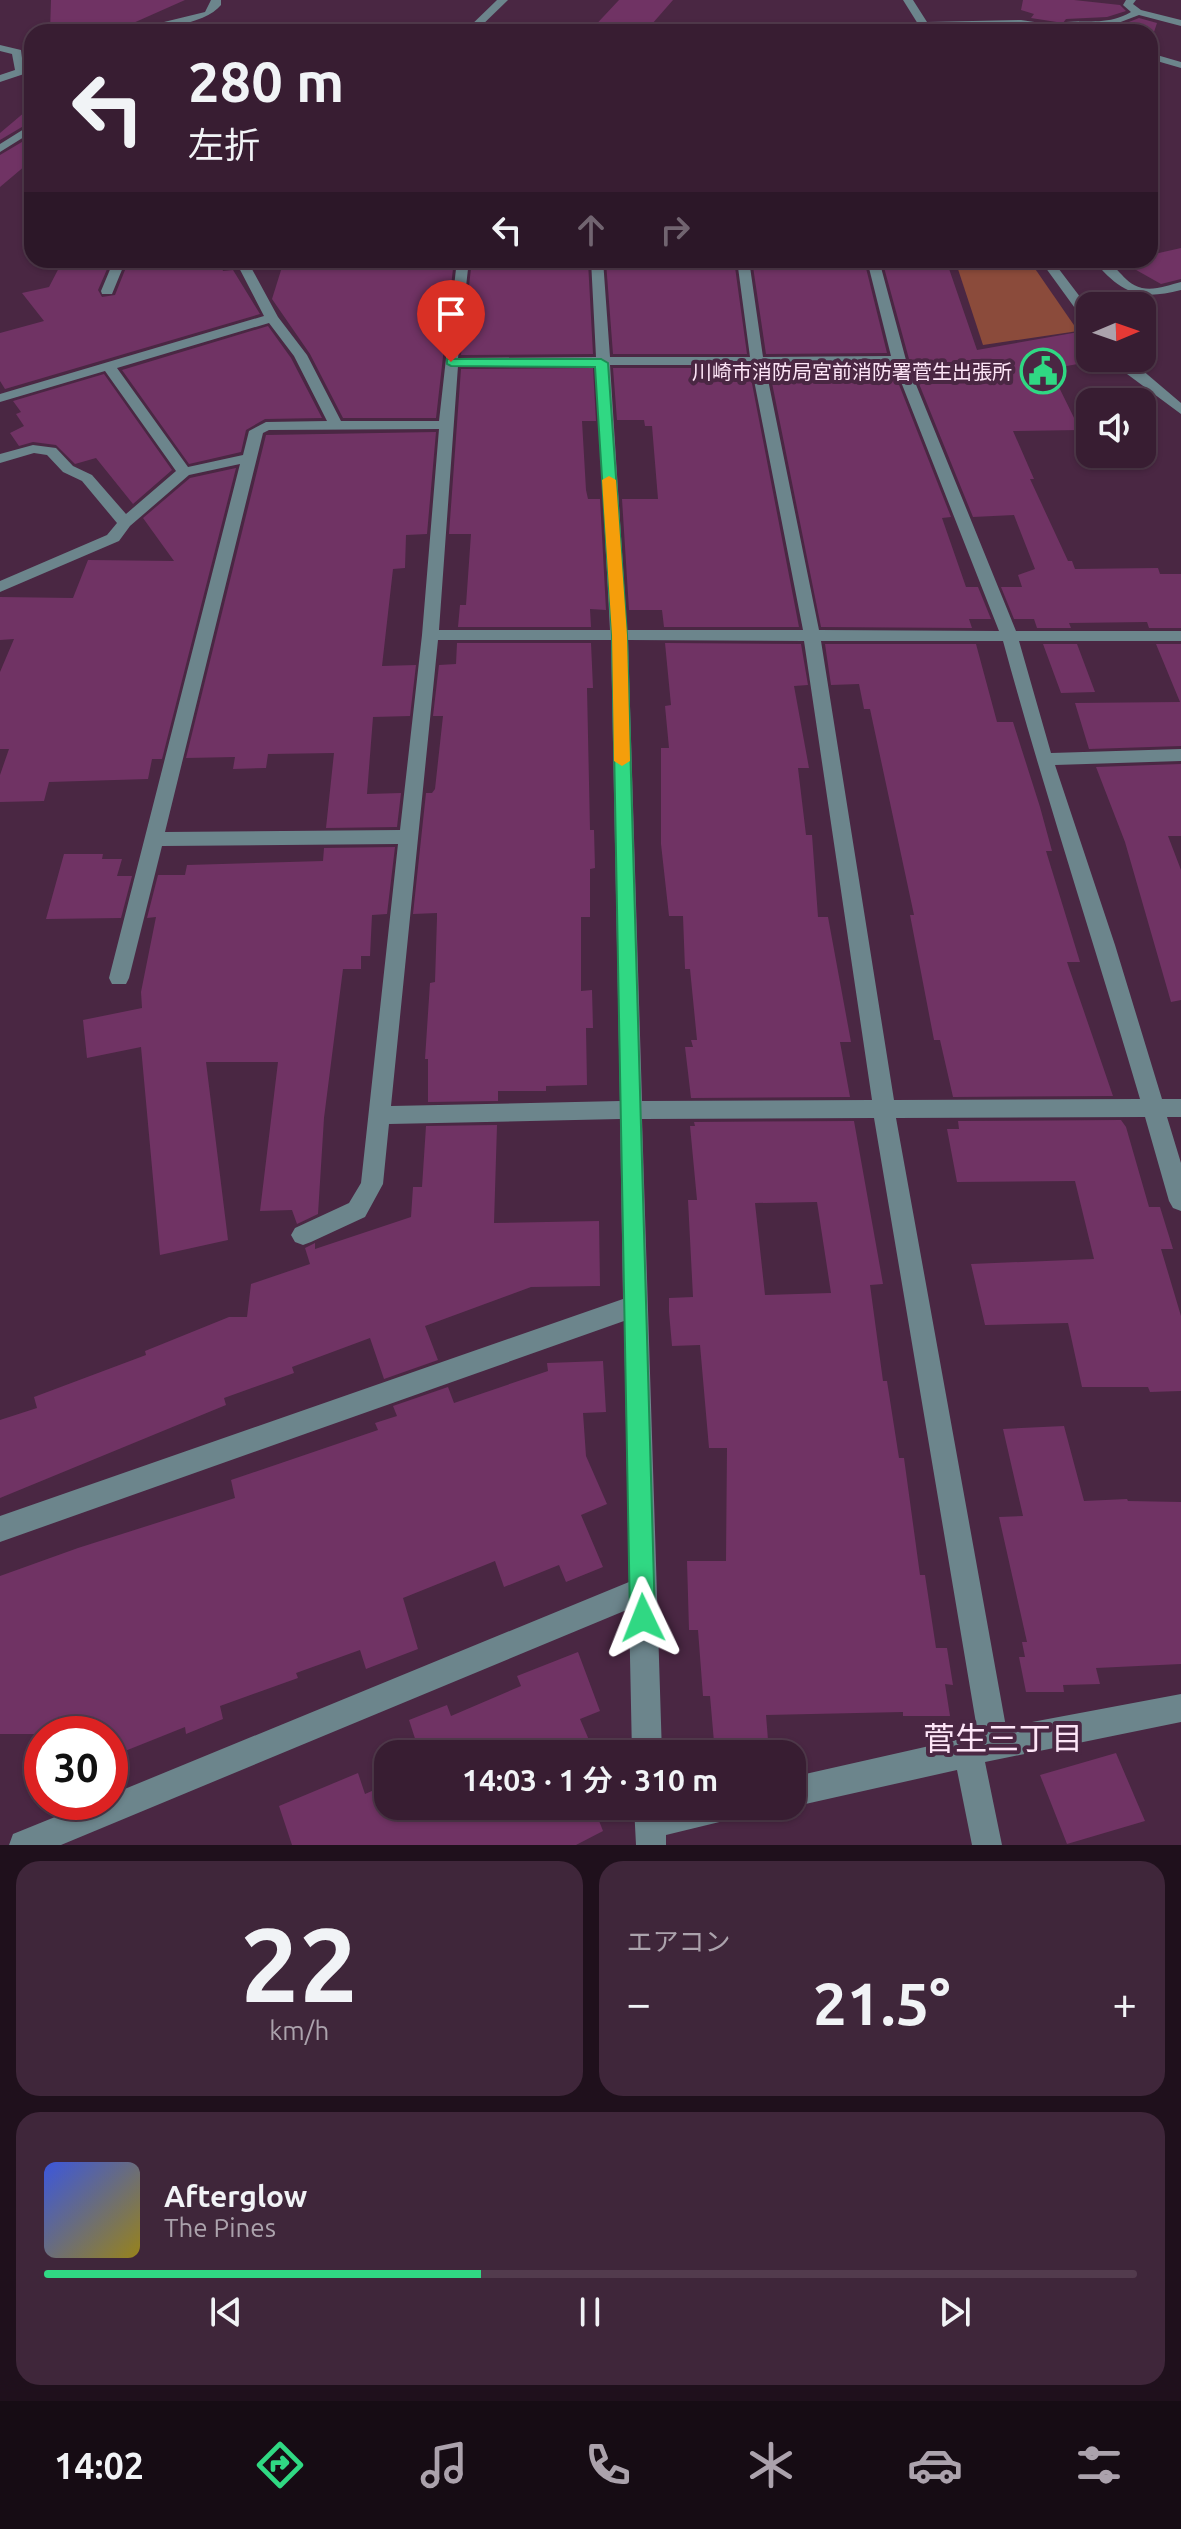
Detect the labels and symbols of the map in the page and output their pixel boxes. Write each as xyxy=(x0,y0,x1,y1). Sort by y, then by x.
pin xyxy=(417,280,485,362)
north arrow xyxy=(1076,292,1156,372)
public building icon: 川崎市消防局宮前消防署菅生出張所 xyxy=(1019,347,1067,395)
place label: 川崎市消防局宮前消防署菅生出張所 xyxy=(692,360,1012,383)
position arrow xyxy=(601,1576,685,1660)
speed limit sign: 30 xyxy=(24,1716,128,1820)
district label: 菅生三丁目 xyxy=(923,1720,1083,1756)

